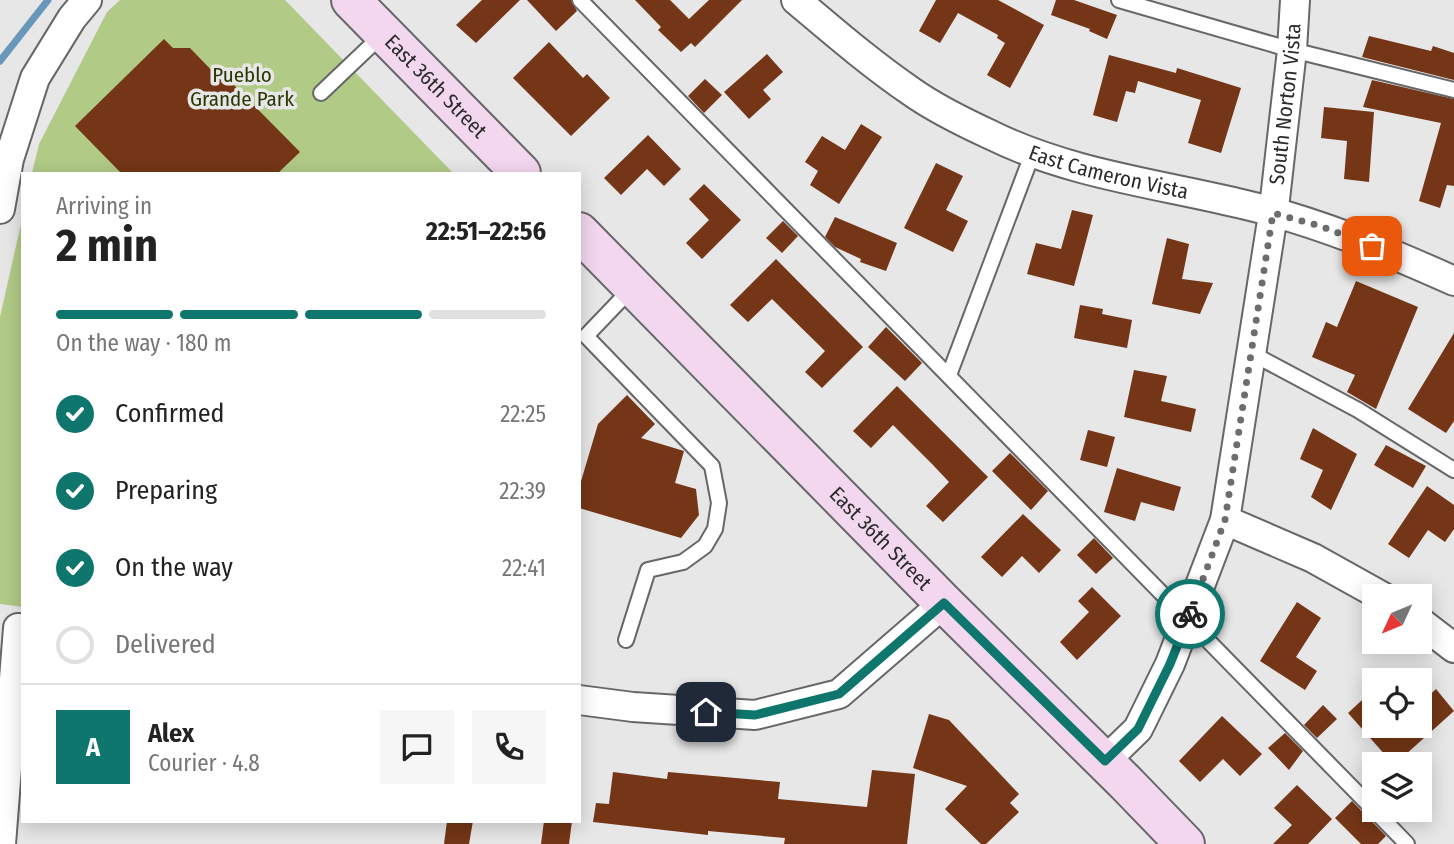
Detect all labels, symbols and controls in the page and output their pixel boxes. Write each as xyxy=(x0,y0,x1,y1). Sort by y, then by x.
street label: South Norton Vista xyxy=(1264,23,1307,186)
street label: East 36th Street xyxy=(379,29,492,144)
park label: Pueblo Grande Park xyxy=(190,62,294,112)
street label: East Cameron Vista xyxy=(1025,139,1191,205)
text: Arriving in xyxy=(56,192,152,220)
text: 22:51–22:56 xyxy=(426,216,546,247)
pin xyxy=(1342,216,1402,276)
text: 2 min xyxy=(56,218,158,273)
icon: bag xyxy=(1353,227,1391,265)
text: On the way · 180 m xyxy=(56,329,232,357)
icon: check xyxy=(56,395,94,433)
text: Confirmed xyxy=(115,398,225,429)
text: 22:25 xyxy=(500,400,546,428)
icon: check xyxy=(56,472,94,510)
text: Preparing xyxy=(115,475,217,506)
text: 22:39 xyxy=(499,477,546,505)
street label: East 36th Street xyxy=(824,481,937,596)
icon: check xyxy=(56,549,94,587)
text: On the way xyxy=(115,552,233,583)
text: 22:41 xyxy=(502,554,546,582)
courier xyxy=(1155,579,1225,649)
north arrow xyxy=(1362,584,1432,654)
map controls xyxy=(1362,584,1432,822)
icon: bike xyxy=(1171,595,1209,633)
text: Delivered xyxy=(115,629,216,660)
button: locate xyxy=(1362,668,1432,738)
pin xyxy=(676,682,736,742)
icon: home xyxy=(687,693,725,731)
button: chat xyxy=(380,710,454,784)
button: phone xyxy=(472,710,546,784)
text: Alex xyxy=(148,718,194,749)
text: A xyxy=(86,732,100,763)
text: Courier · 4.8 xyxy=(148,749,260,777)
button: layers xyxy=(1362,752,1432,822)

